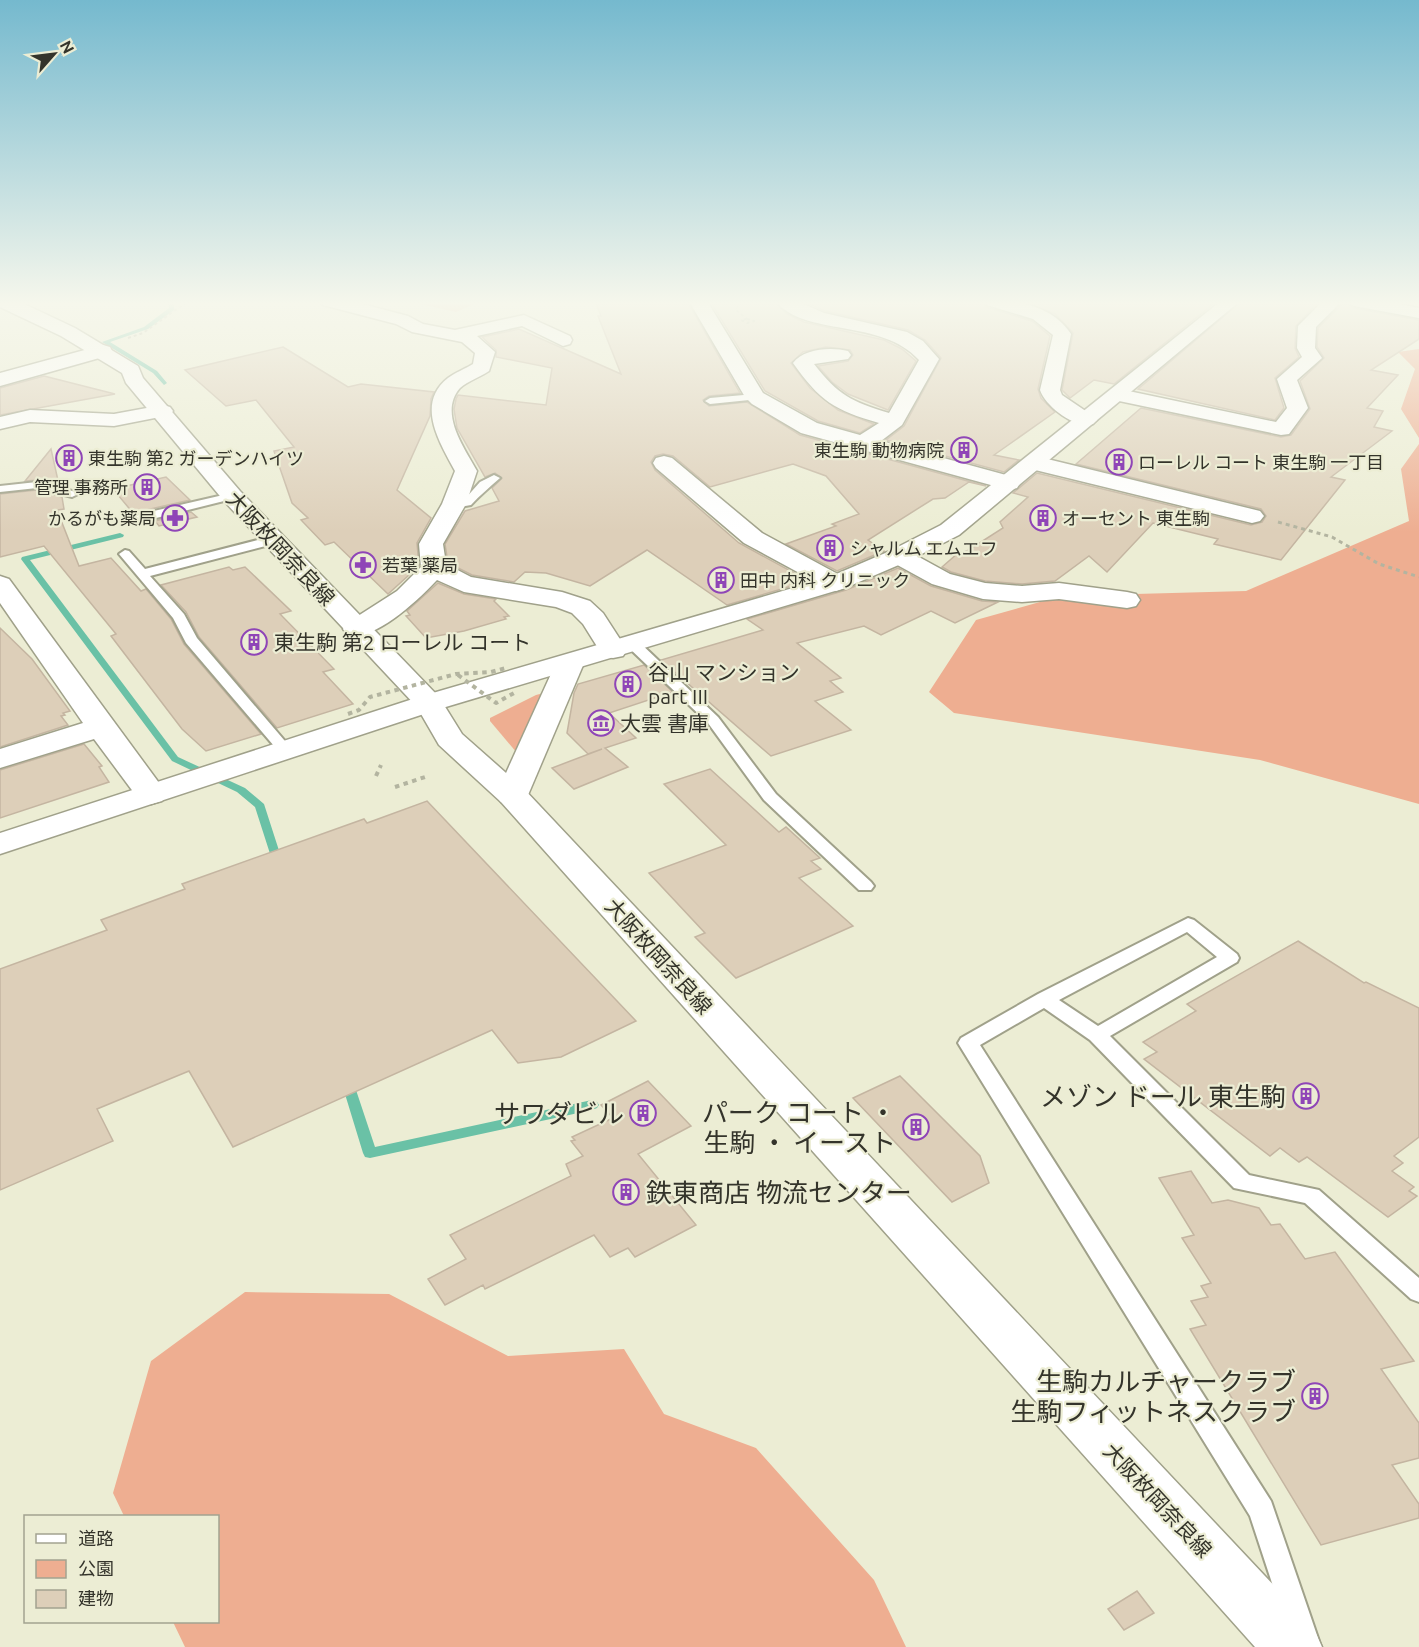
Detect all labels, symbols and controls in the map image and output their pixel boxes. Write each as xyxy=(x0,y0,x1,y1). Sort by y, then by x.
north arrow xyxy=(24,24,84,84)
text: N xyxy=(56,37,78,56)
building icon: 東生駒 動物病院 xyxy=(949,435,979,465)
place label: 東生駒 動物病院 xyxy=(814,440,944,460)
building icon: 東生駒 第2 ガーデンハイツ xyxy=(54,443,84,473)
building icon: ローレル コート 東生駒 一丁目 xyxy=(1104,447,1134,477)
place label: 東生駒 第2 ガーデンハイツ xyxy=(88,448,304,468)
place label: ローレル コート 東生駒 一丁目 xyxy=(1138,452,1384,472)
building icon: 管理 事務所 xyxy=(132,472,162,502)
place label: 管理 事務所 xyxy=(34,477,128,497)
street label: 大阪枚岡奈良線 xyxy=(222,486,340,610)
pharmacy icon: かるがも薬局 xyxy=(160,503,190,533)
building icon: オーセント 東生駒 xyxy=(1028,503,1058,533)
place label: かるがも薬局 xyxy=(48,508,156,528)
place label: オーセント 東生駒 xyxy=(1062,508,1210,528)
building icon: シャルム エムエフ xyxy=(815,533,845,563)
place label: シャルム エムエフ xyxy=(850,538,998,558)
pharmacy icon: 若葉 薬局 xyxy=(348,550,378,580)
place label: 若葉 薬局 xyxy=(382,555,458,575)
building icon: 田中 内科 クリニック xyxy=(706,565,736,595)
place label: 田中 内科 クリニック xyxy=(740,570,910,590)
building icon: 東生駒 第2 ローレル コート xyxy=(239,627,269,657)
place label: 東生駒 第2 ローレル コート xyxy=(274,630,531,654)
place label: 谷山 マンション part III xyxy=(648,660,800,708)
building icon: 谷山 マンション part III xyxy=(613,669,643,699)
museum icon: 大雲 書庫 xyxy=(586,708,616,738)
place label: 大雲 書庫 xyxy=(620,711,709,735)
street label: 大阪枚岡奈良線 xyxy=(601,893,717,1019)
building icon: メゾン ドール 東生駒 xyxy=(1291,1081,1321,1111)
place label: メゾン ドール 東生駒 xyxy=(1040,1082,1286,1111)
building icon: サワダビル xyxy=(628,1098,658,1128)
place label: パーク コート ・ 生駒 ・ イースト xyxy=(702,1098,896,1157)
place label: サワダビル xyxy=(494,1099,624,1128)
building icon: パーク コート ・ 生駒 ・ イースト xyxy=(901,1112,931,1142)
building icon: 鉄東商店 物流センター xyxy=(611,1177,641,1207)
place label: 鉄東商店 物流センター xyxy=(646,1178,912,1207)
place label: 生駒カルチャークラブ 生駒フィットネスクラブ xyxy=(1011,1367,1296,1426)
building icon: 生駒カルチャークラブ 生駒フィットネスクラブ xyxy=(1300,1381,1330,1411)
street label: 大阪枚岡奈良線 xyxy=(1099,1438,1217,1562)
legend xyxy=(24,1515,219,1623)
text: 道路 xyxy=(78,1528,114,1548)
text: 公園 xyxy=(78,1558,114,1578)
text: 建物 xyxy=(78,1588,114,1608)

